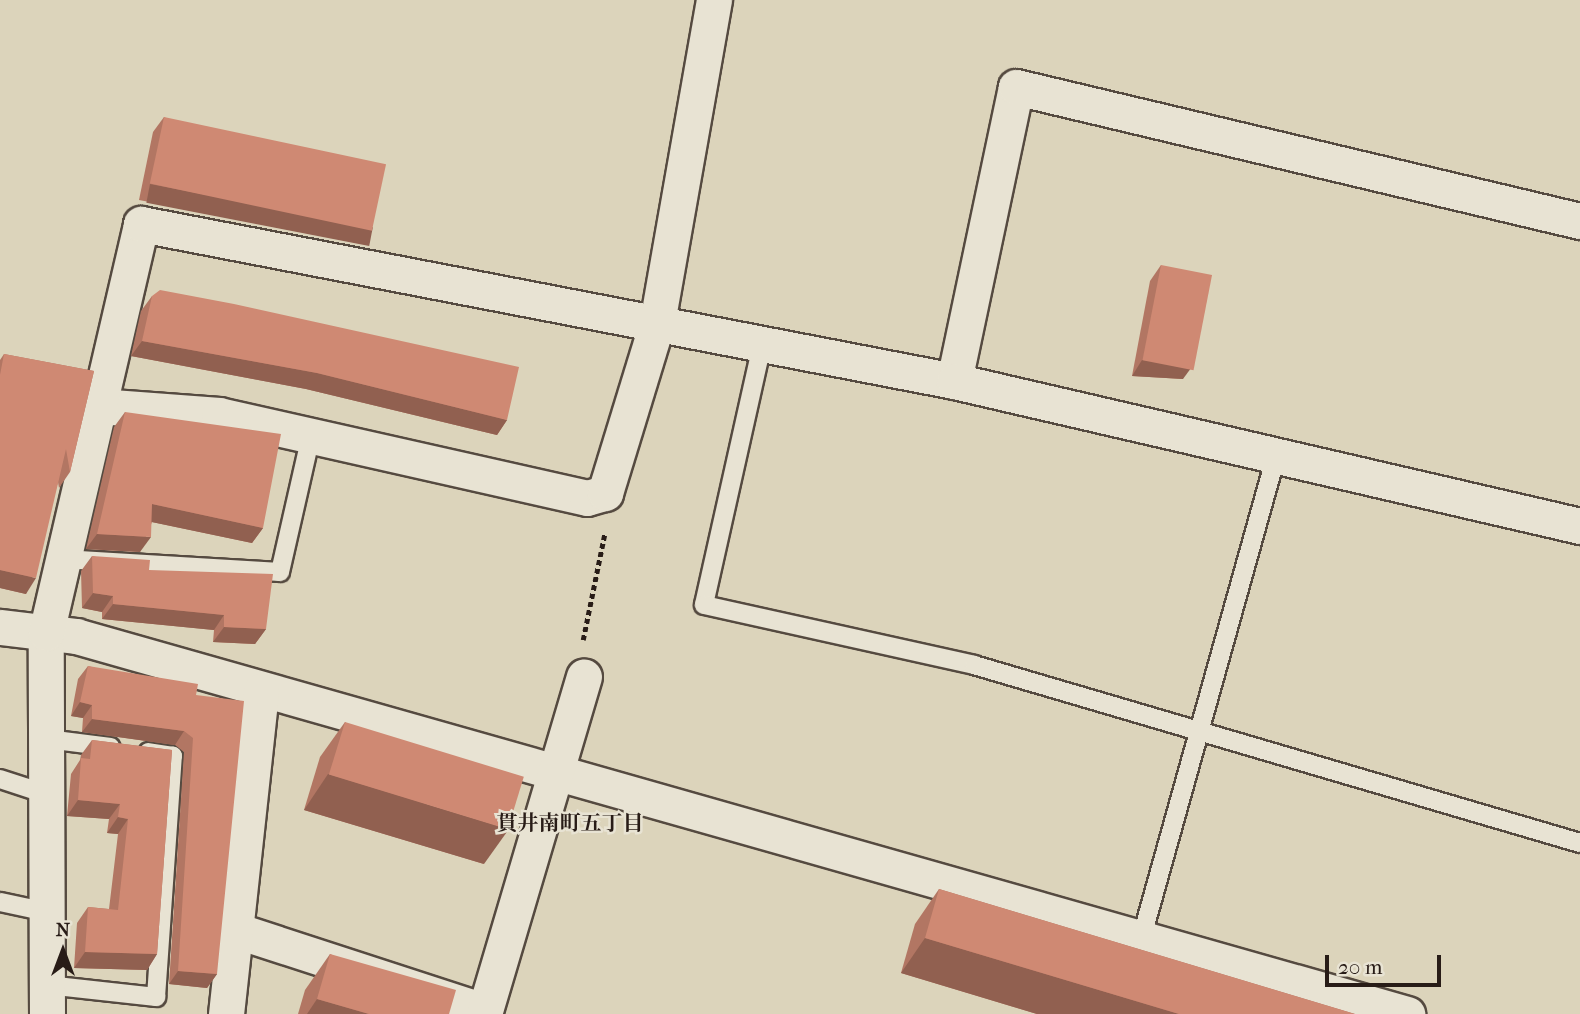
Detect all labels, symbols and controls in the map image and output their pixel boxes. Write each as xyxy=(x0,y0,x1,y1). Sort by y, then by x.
district label: 貫井南町五丁目 xyxy=(497,810,643,836)
north arrow xyxy=(28,916,98,986)
text: N xyxy=(56,919,70,941)
scale bar xyxy=(1328,940,1444,984)
text: 20 m xyxy=(1338,955,1382,979)

